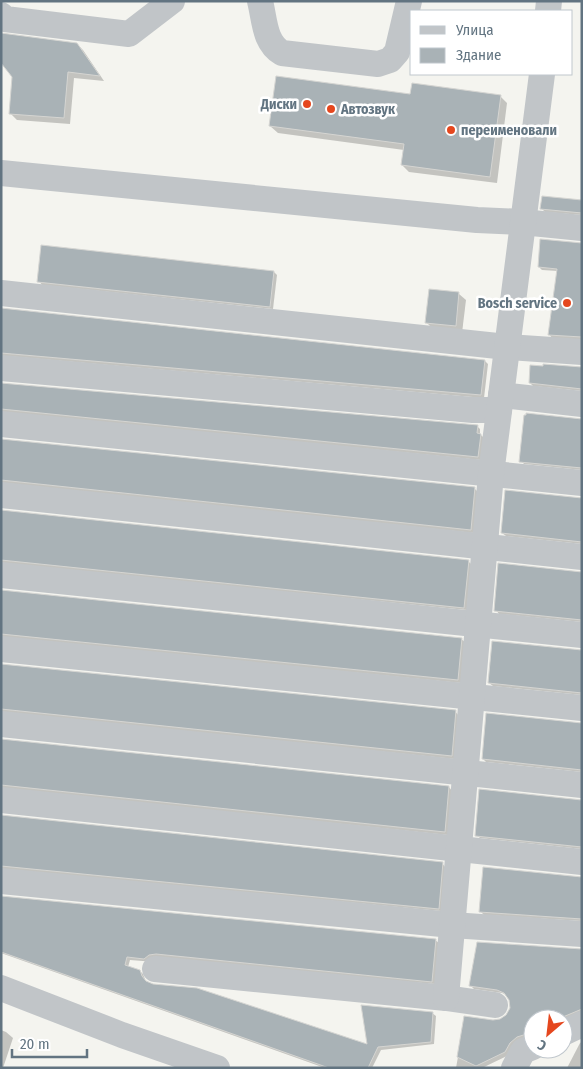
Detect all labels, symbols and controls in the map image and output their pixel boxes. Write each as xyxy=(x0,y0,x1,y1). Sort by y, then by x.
legend xyxy=(410,10,573,75)
text: Улица xyxy=(455,21,494,39)
text: Здание xyxy=(456,46,502,64)
place label: Диски xyxy=(260,96,297,113)
marker: Диски xyxy=(301,98,313,110)
place label: Автозвук xyxy=(340,101,396,118)
marker: Автозвук xyxy=(325,103,337,115)
place label: переименовали xyxy=(461,122,557,139)
marker: переименовали xyxy=(445,124,457,136)
place label: Bosch service xyxy=(478,295,557,312)
marker: Bosch service xyxy=(561,297,573,309)
north arrow xyxy=(523,1009,573,1059)
scale bar xyxy=(12,1026,88,1058)
text: 20 m xyxy=(20,1035,50,1053)
text: С xyxy=(534,1035,549,1054)

